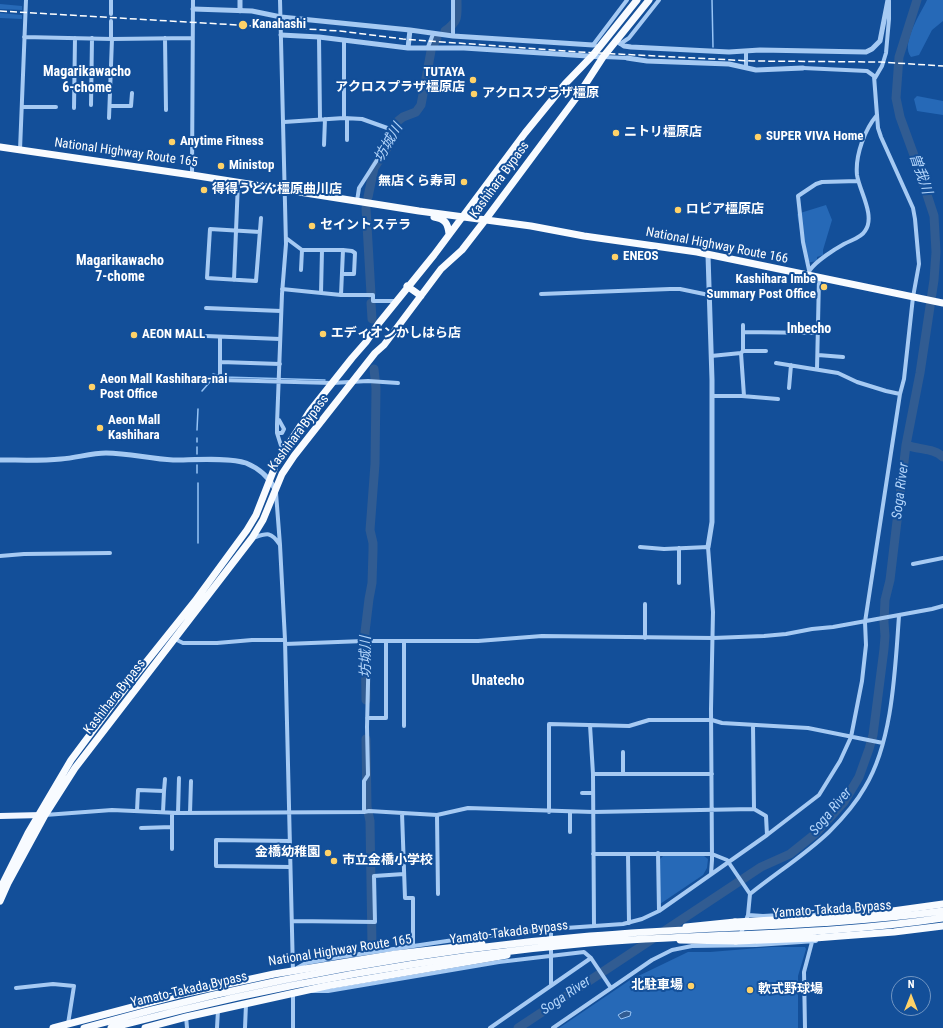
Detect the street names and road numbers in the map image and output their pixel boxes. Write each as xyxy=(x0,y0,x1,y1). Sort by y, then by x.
street label: National Highway Route 165 xyxy=(53,135,199,171)
street label: Kashihara Bypass xyxy=(467,139,533,221)
street label: National Highway Route 166 xyxy=(644,225,790,267)
street label: Kashihara Bypass xyxy=(265,392,333,474)
street label: Kashihara Bypass xyxy=(81,656,149,738)
street label: Yamato-Takada Bypass xyxy=(772,898,892,922)
street label: Yamato-Takada Bypass xyxy=(449,918,569,948)
street label: National Highway Route 165 xyxy=(267,932,413,970)
street label: Yamato-Takada Bypass xyxy=(129,969,249,1011)

